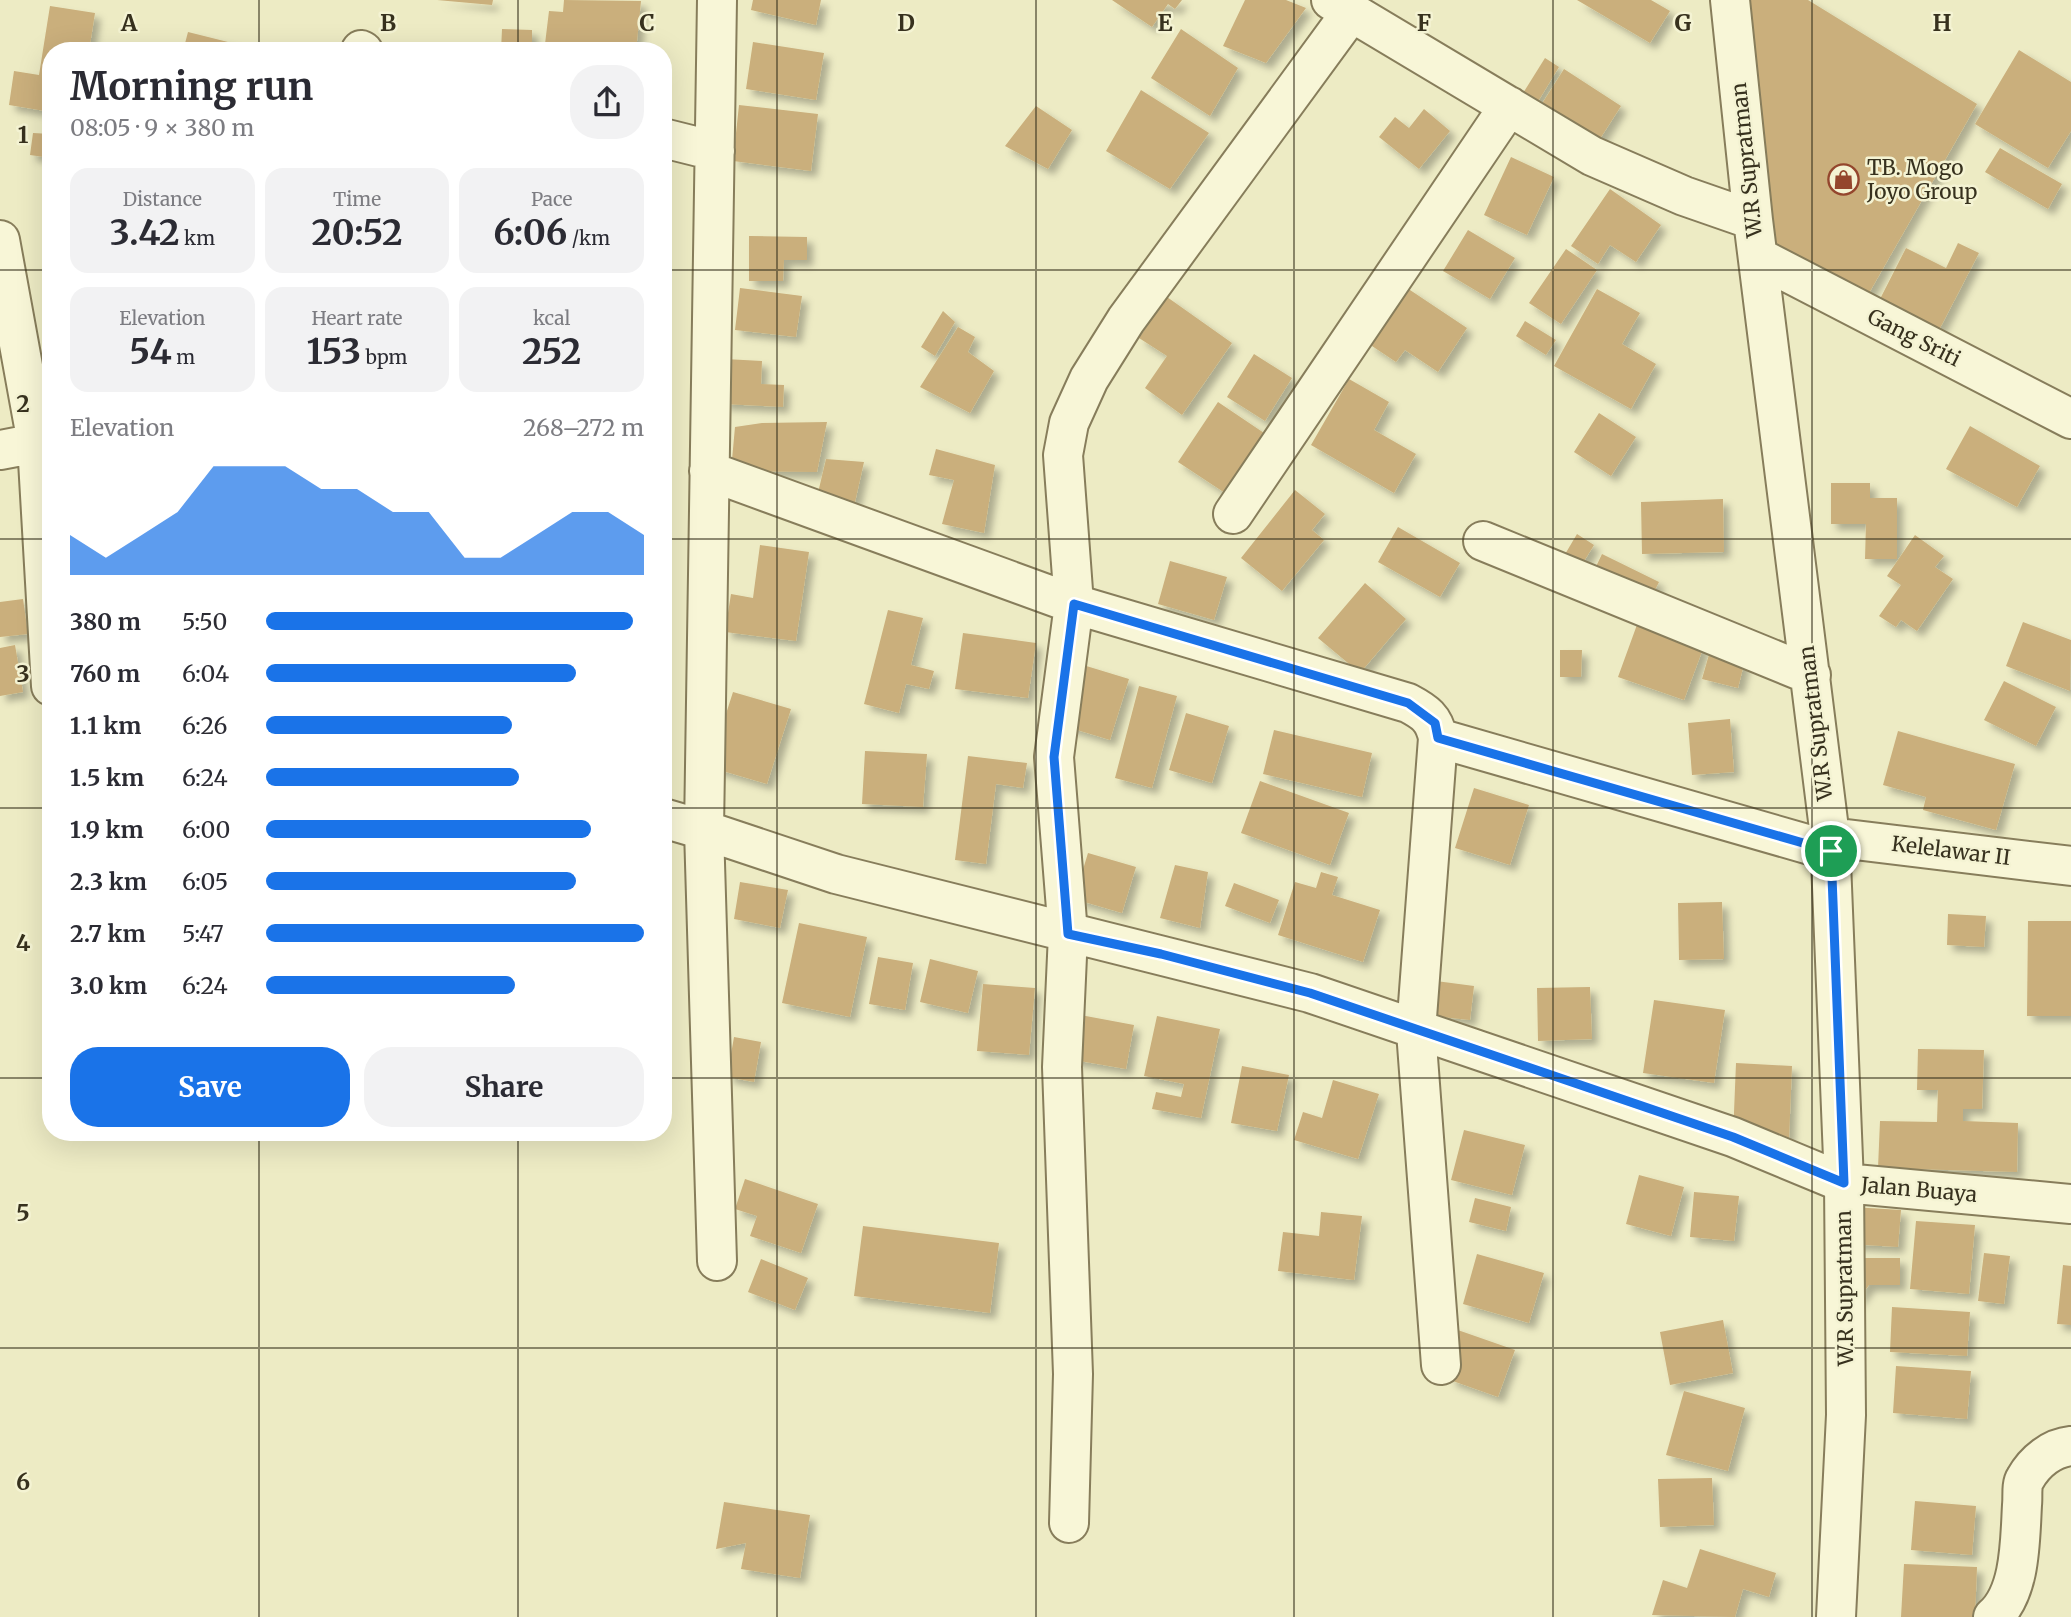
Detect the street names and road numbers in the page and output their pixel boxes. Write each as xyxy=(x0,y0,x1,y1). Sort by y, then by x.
street label: W.R Supratman xyxy=(1725,81,1768,240)
street label: Gang Sriti xyxy=(1863,303,1966,373)
street label: W.R Supratman xyxy=(1793,644,1839,803)
street label: Kelelawar II xyxy=(1890,830,2012,871)
street label: Jalan Buaya xyxy=(1859,1171,1978,1208)
street label: W.R Supratman xyxy=(1830,1210,1859,1367)

